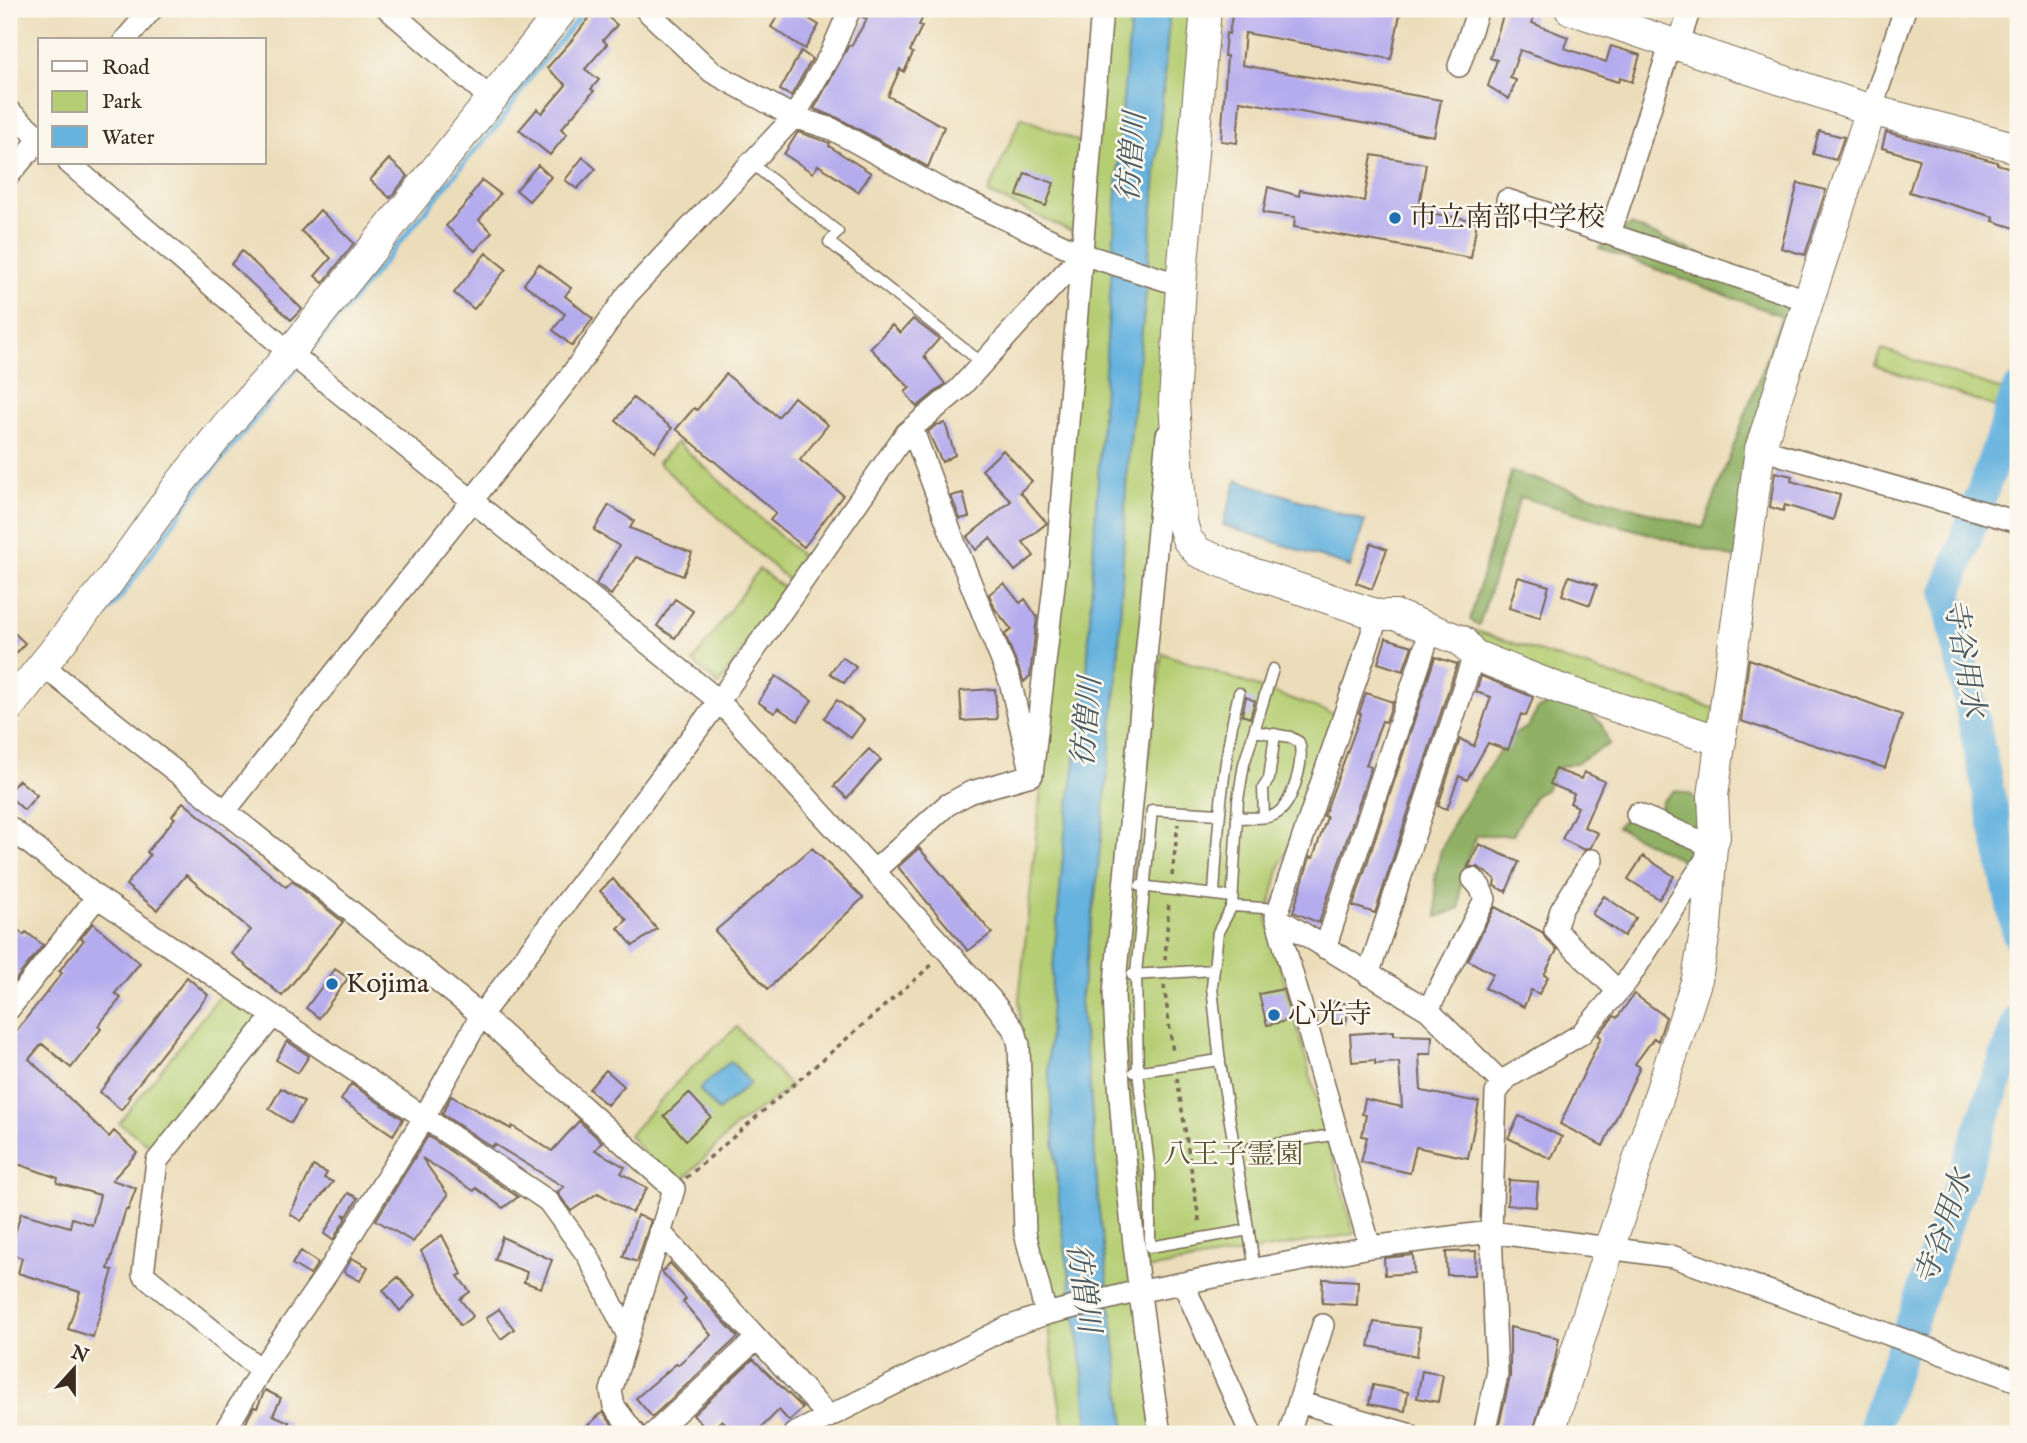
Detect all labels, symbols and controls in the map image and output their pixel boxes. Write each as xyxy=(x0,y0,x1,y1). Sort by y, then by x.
legend xyxy=(38,38,266,164)
text: Road xyxy=(102,55,150,82)
text: Park xyxy=(102,89,143,116)
water label: 彷僧川 xyxy=(1110,108,1156,203)
text: Water xyxy=(102,125,155,152)
place label: 市立南部中学校 xyxy=(1409,201,1605,236)
marker: 市立南部中学校 xyxy=(1387,210,1403,226)
water label: 寺谷用水 xyxy=(1934,596,1993,723)
water label: 彷僧川 xyxy=(1065,673,1111,768)
place label: Kojima xyxy=(346,967,430,1002)
marker: Kojima xyxy=(324,976,340,992)
place label: 心光寺 xyxy=(1288,998,1372,1033)
marker: 心光寺 xyxy=(1266,1007,1282,1023)
park label: 八王子霊園 xyxy=(1163,1138,1303,1173)
water label: 寺谷用水 xyxy=(1908,1162,1983,1291)
water label: 彷僧川 xyxy=(1057,1241,1107,1338)
north arrow xyxy=(38,1334,108,1404)
text: N xyxy=(66,1340,92,1369)

